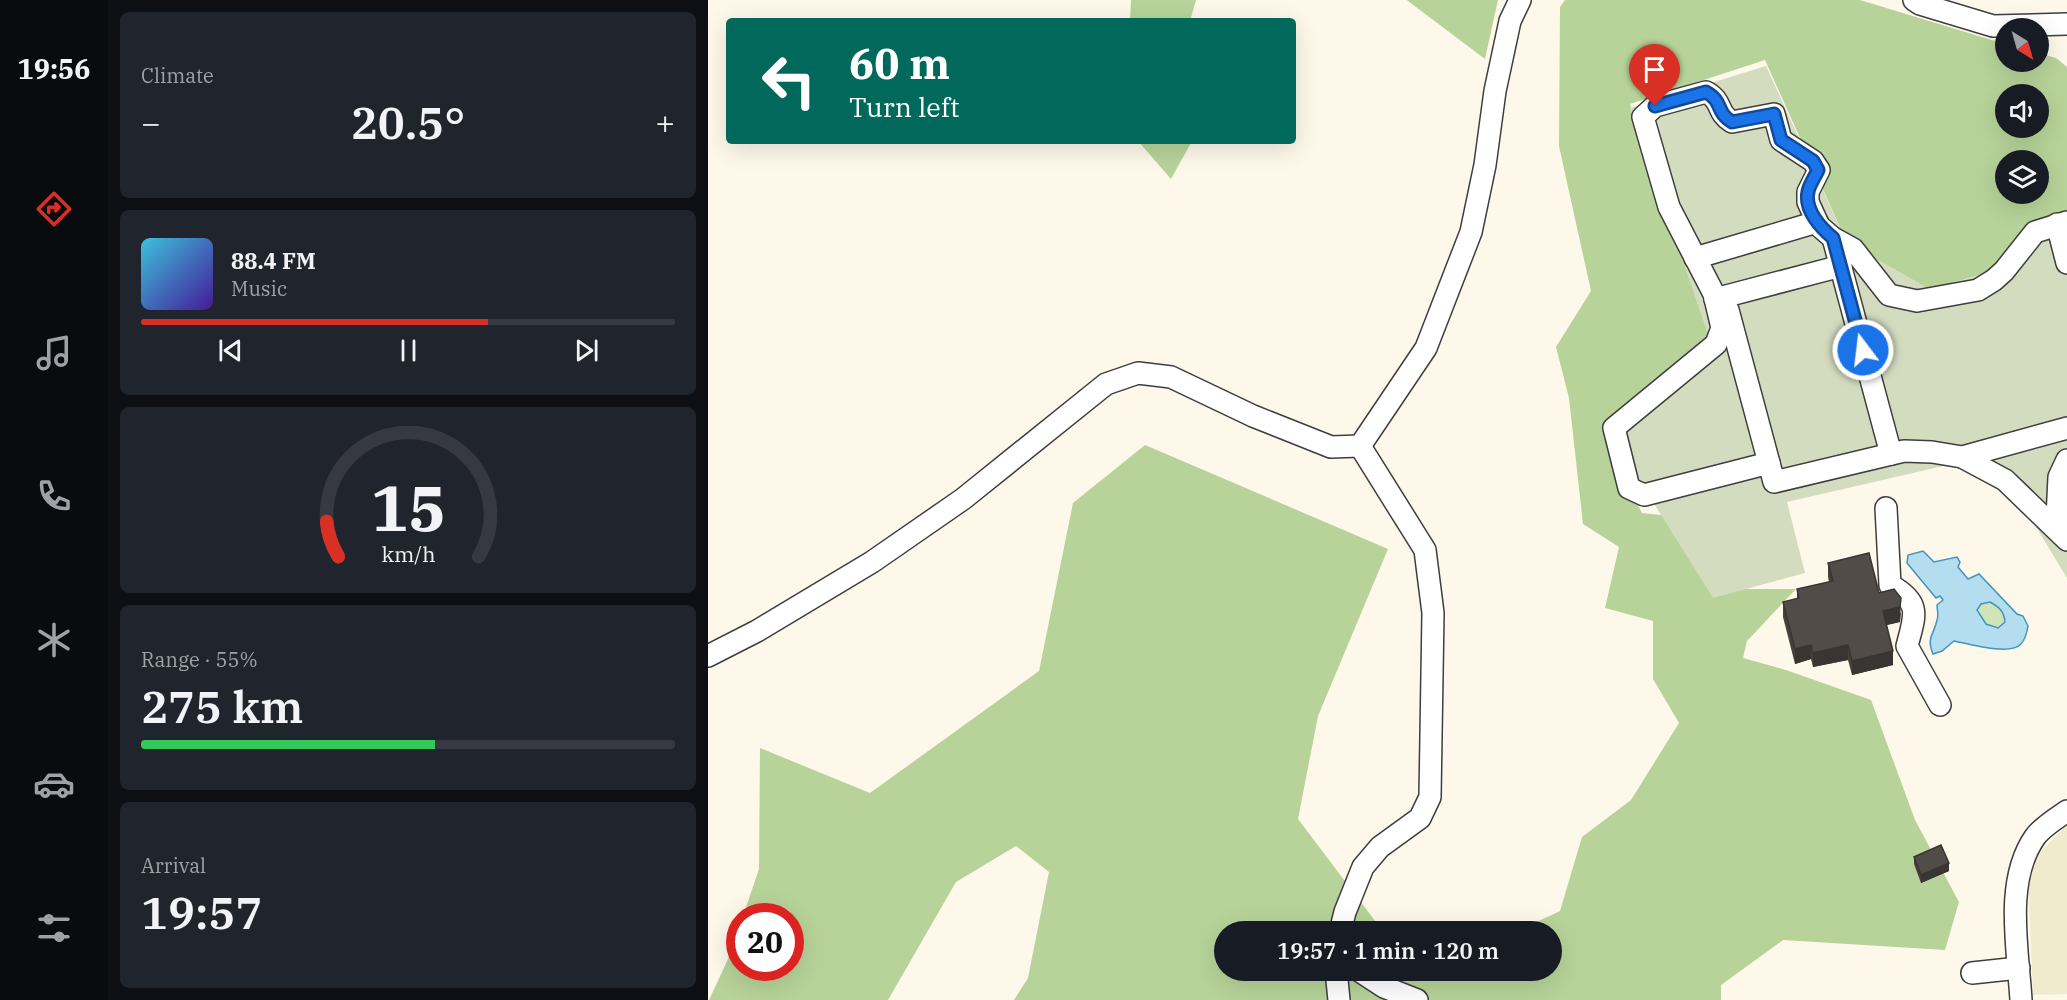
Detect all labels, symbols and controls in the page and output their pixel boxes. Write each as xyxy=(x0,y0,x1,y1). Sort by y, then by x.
north arrow xyxy=(1995,18,2049,72)
map controls xyxy=(1995,18,2049,204)
text: 60 m xyxy=(849,36,950,91)
icon: left xyxy=(750,42,828,120)
pin xyxy=(1629,44,1680,106)
text: 19:56 xyxy=(18,51,90,86)
icon: arrive xyxy=(1638,53,1671,86)
text: Climate xyxy=(141,62,214,89)
button: sound xyxy=(1995,84,2049,138)
text: Turn left xyxy=(849,89,960,124)
text: 20.5° xyxy=(351,93,465,151)
text: − xyxy=(141,101,161,144)
text: + xyxy=(655,101,675,144)
button: layers xyxy=(1995,150,2049,204)
icon: directions xyxy=(33,188,75,230)
text: 88.4 FM xyxy=(231,246,316,275)
text: Music xyxy=(231,275,287,302)
position arrow xyxy=(1831,318,1895,382)
icon: music xyxy=(33,332,75,374)
icon: previous xyxy=(214,334,247,367)
icon: pause xyxy=(392,334,425,367)
icon: next xyxy=(570,334,603,367)
text: 15 xyxy=(371,467,445,548)
icon: phone xyxy=(33,475,75,517)
text: km/h xyxy=(381,540,435,568)
icon: climate xyxy=(33,619,75,661)
text: Range · 55% xyxy=(141,646,258,673)
text: 275 km xyxy=(141,677,303,735)
icon: car xyxy=(33,763,75,805)
text: Arrival xyxy=(141,852,206,879)
text: 19:57 xyxy=(141,883,262,941)
speed limit sign: 20 xyxy=(726,903,804,981)
icon: filters xyxy=(33,907,75,949)
text: 19:57 · 1 min · 120 m xyxy=(1277,936,1499,965)

